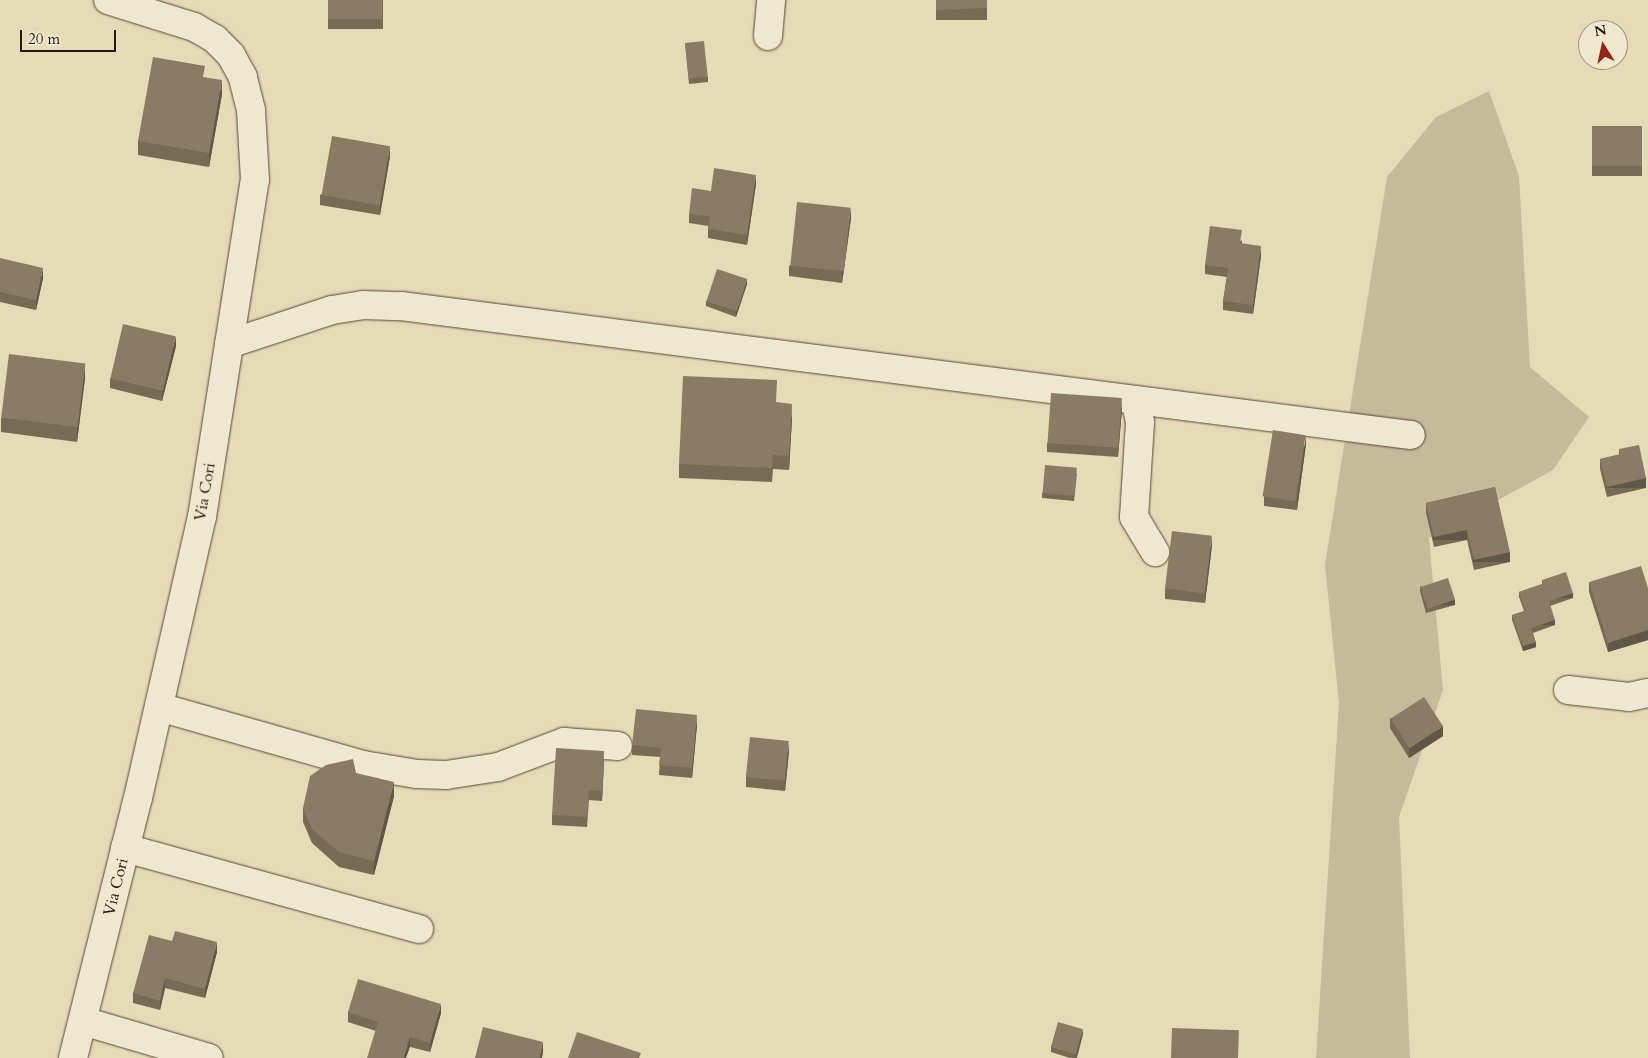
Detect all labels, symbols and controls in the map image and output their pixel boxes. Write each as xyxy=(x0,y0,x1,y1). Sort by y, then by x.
scale bar xyxy=(22,20,119,52)
north arrow xyxy=(1578,20,1628,70)
text: N xyxy=(1593,20,1608,41)
text: 20 m xyxy=(28,29,60,49)
street label: Via Cori xyxy=(190,461,220,523)
street label: Via Cori xyxy=(100,856,132,918)

